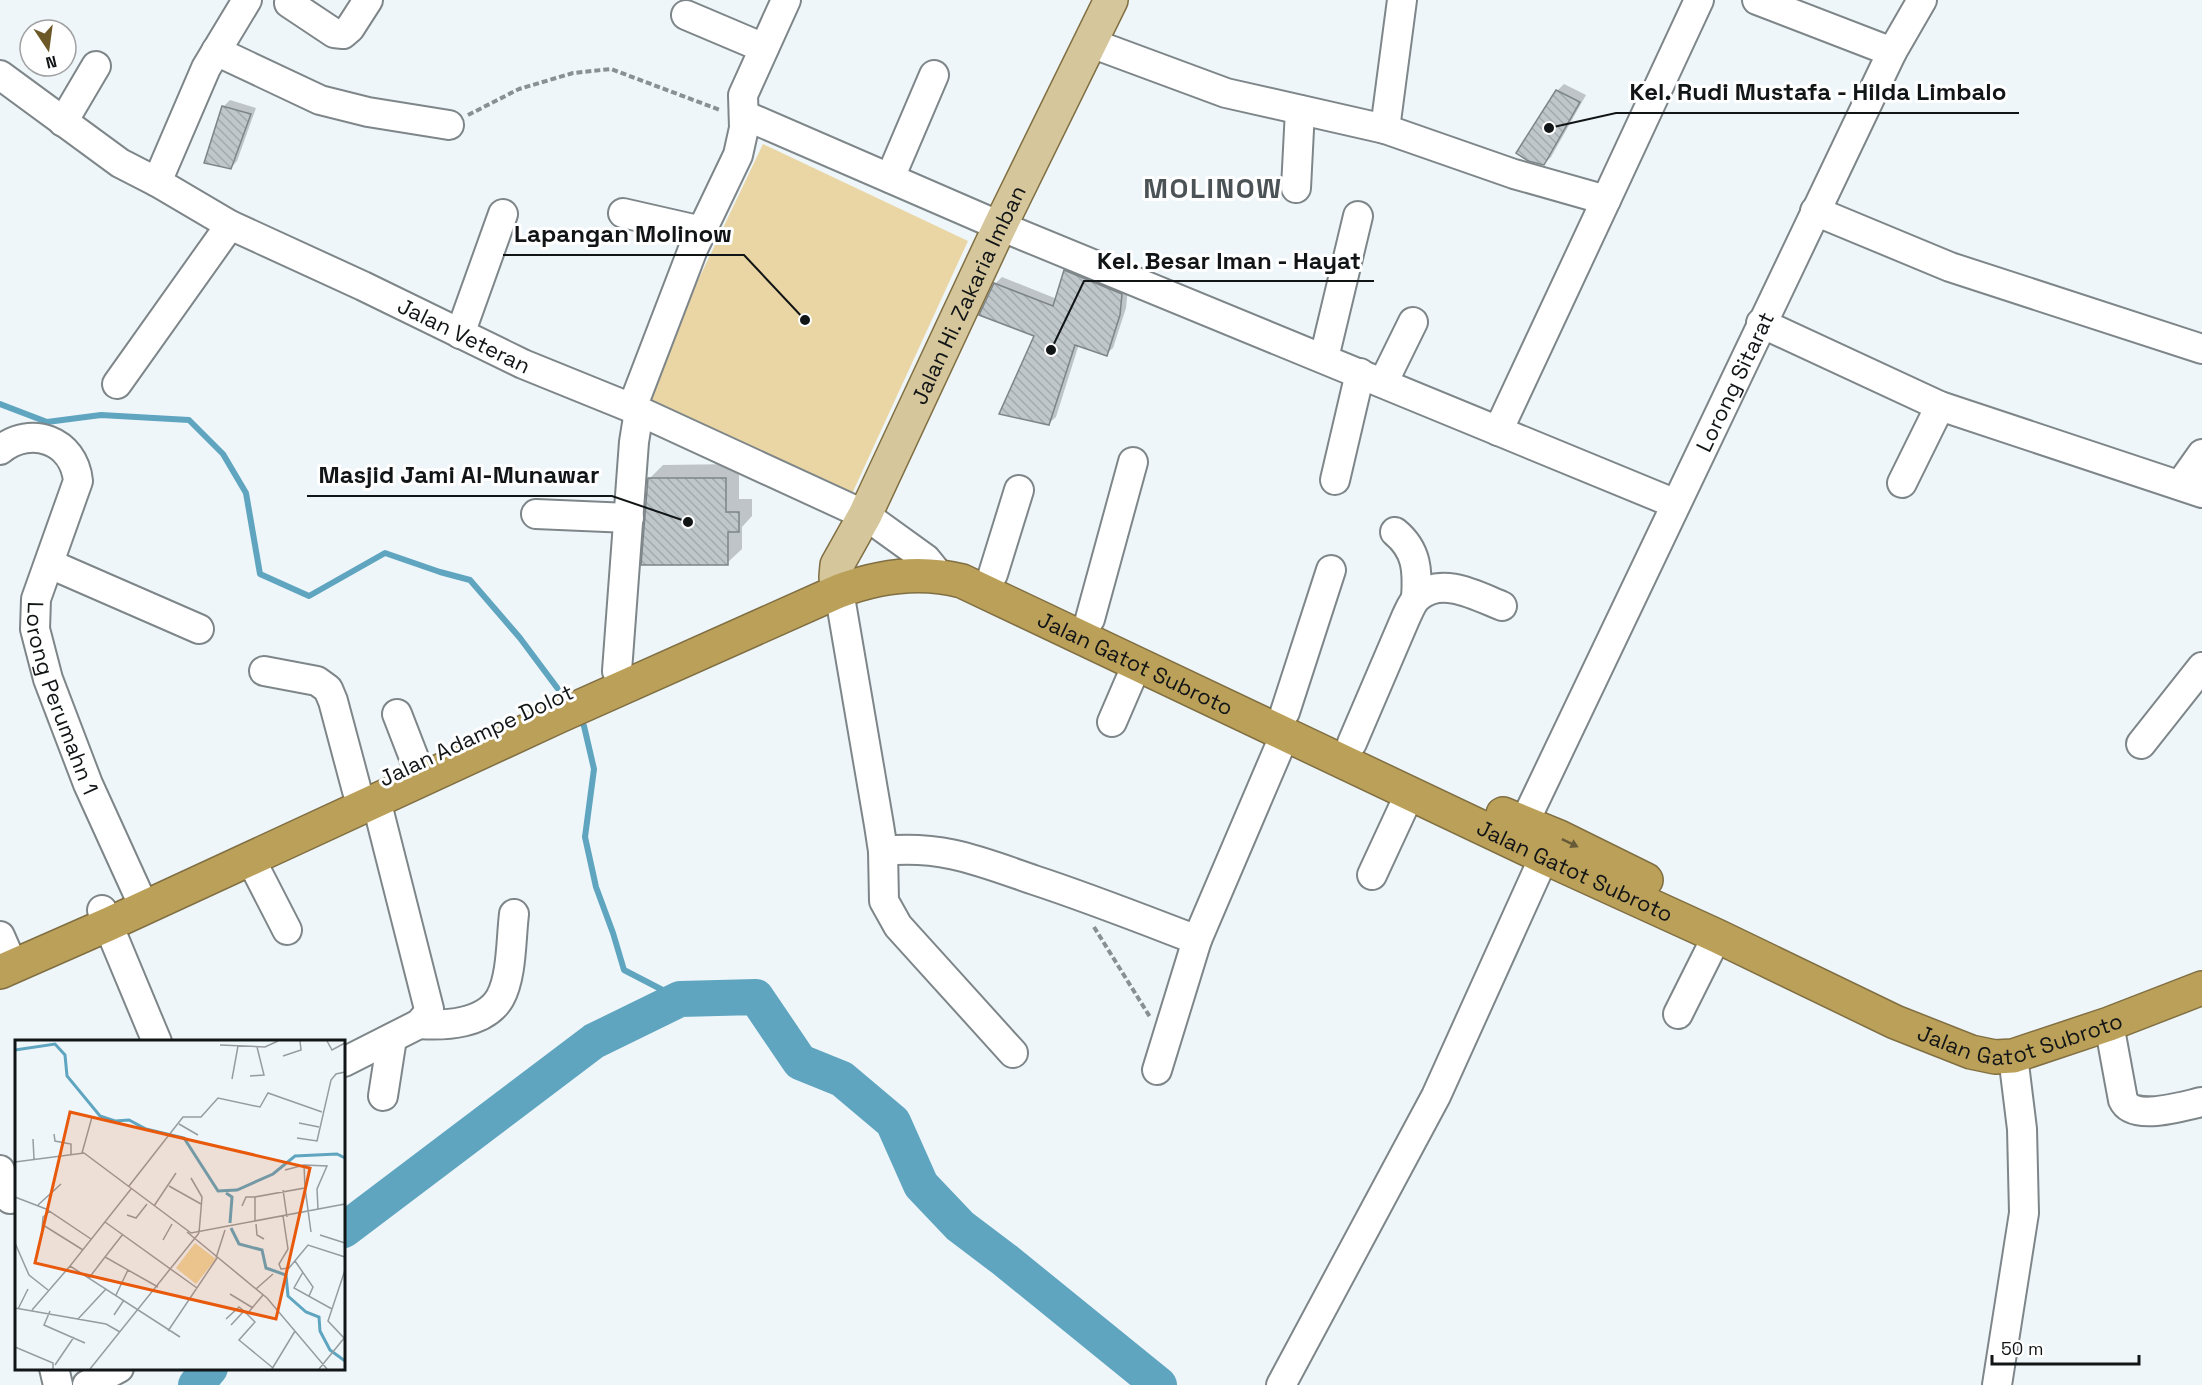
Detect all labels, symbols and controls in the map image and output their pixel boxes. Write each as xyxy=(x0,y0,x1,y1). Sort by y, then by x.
north arrow xyxy=(18,18,78,78)
text: N xyxy=(44,51,59,74)
callout: Kel. Rudi Mustafa - Hilda Limbalo xyxy=(1616,71,2019,113)
text: Kel. Rudi Mustafa - Hilda Limbalo xyxy=(1630,76,2006,107)
district label: MOLINOW xyxy=(1143,170,1283,206)
street label: Jalan Hi. Zakaria Imban xyxy=(905,180,1032,409)
callout: Lapangan Molinow xyxy=(503,213,744,255)
text: Lapangan Molinow xyxy=(514,218,732,249)
callout: Kel. Besar Iman - Hayat xyxy=(1084,239,1374,281)
text: Kel. Besar Iman - Hayat xyxy=(1097,245,1361,276)
street label: Jalan Veteran xyxy=(393,291,535,380)
street label: Lorong Sitarat xyxy=(1689,307,1780,456)
callout: Masjid Jami Al-Munawar xyxy=(307,454,612,496)
text: Masjid Jami Al-Munawar xyxy=(319,459,599,490)
street label: Lorong Perumahn 1 xyxy=(21,601,105,799)
street label: Jalan Gatot Subroto xyxy=(1033,605,1238,722)
street label: Jalan Adampe Dolot xyxy=(374,678,578,792)
street label: Jalan Gatot Subroto xyxy=(1472,813,1678,928)
one-way arrow xyxy=(1562,838,1579,847)
street label: Jalan Gatot Subroto xyxy=(1914,1006,2126,1071)
inset map xyxy=(15,1040,345,1370)
scale bar xyxy=(1992,1328,2139,1366)
text: 50 m xyxy=(2001,1337,2043,1360)

